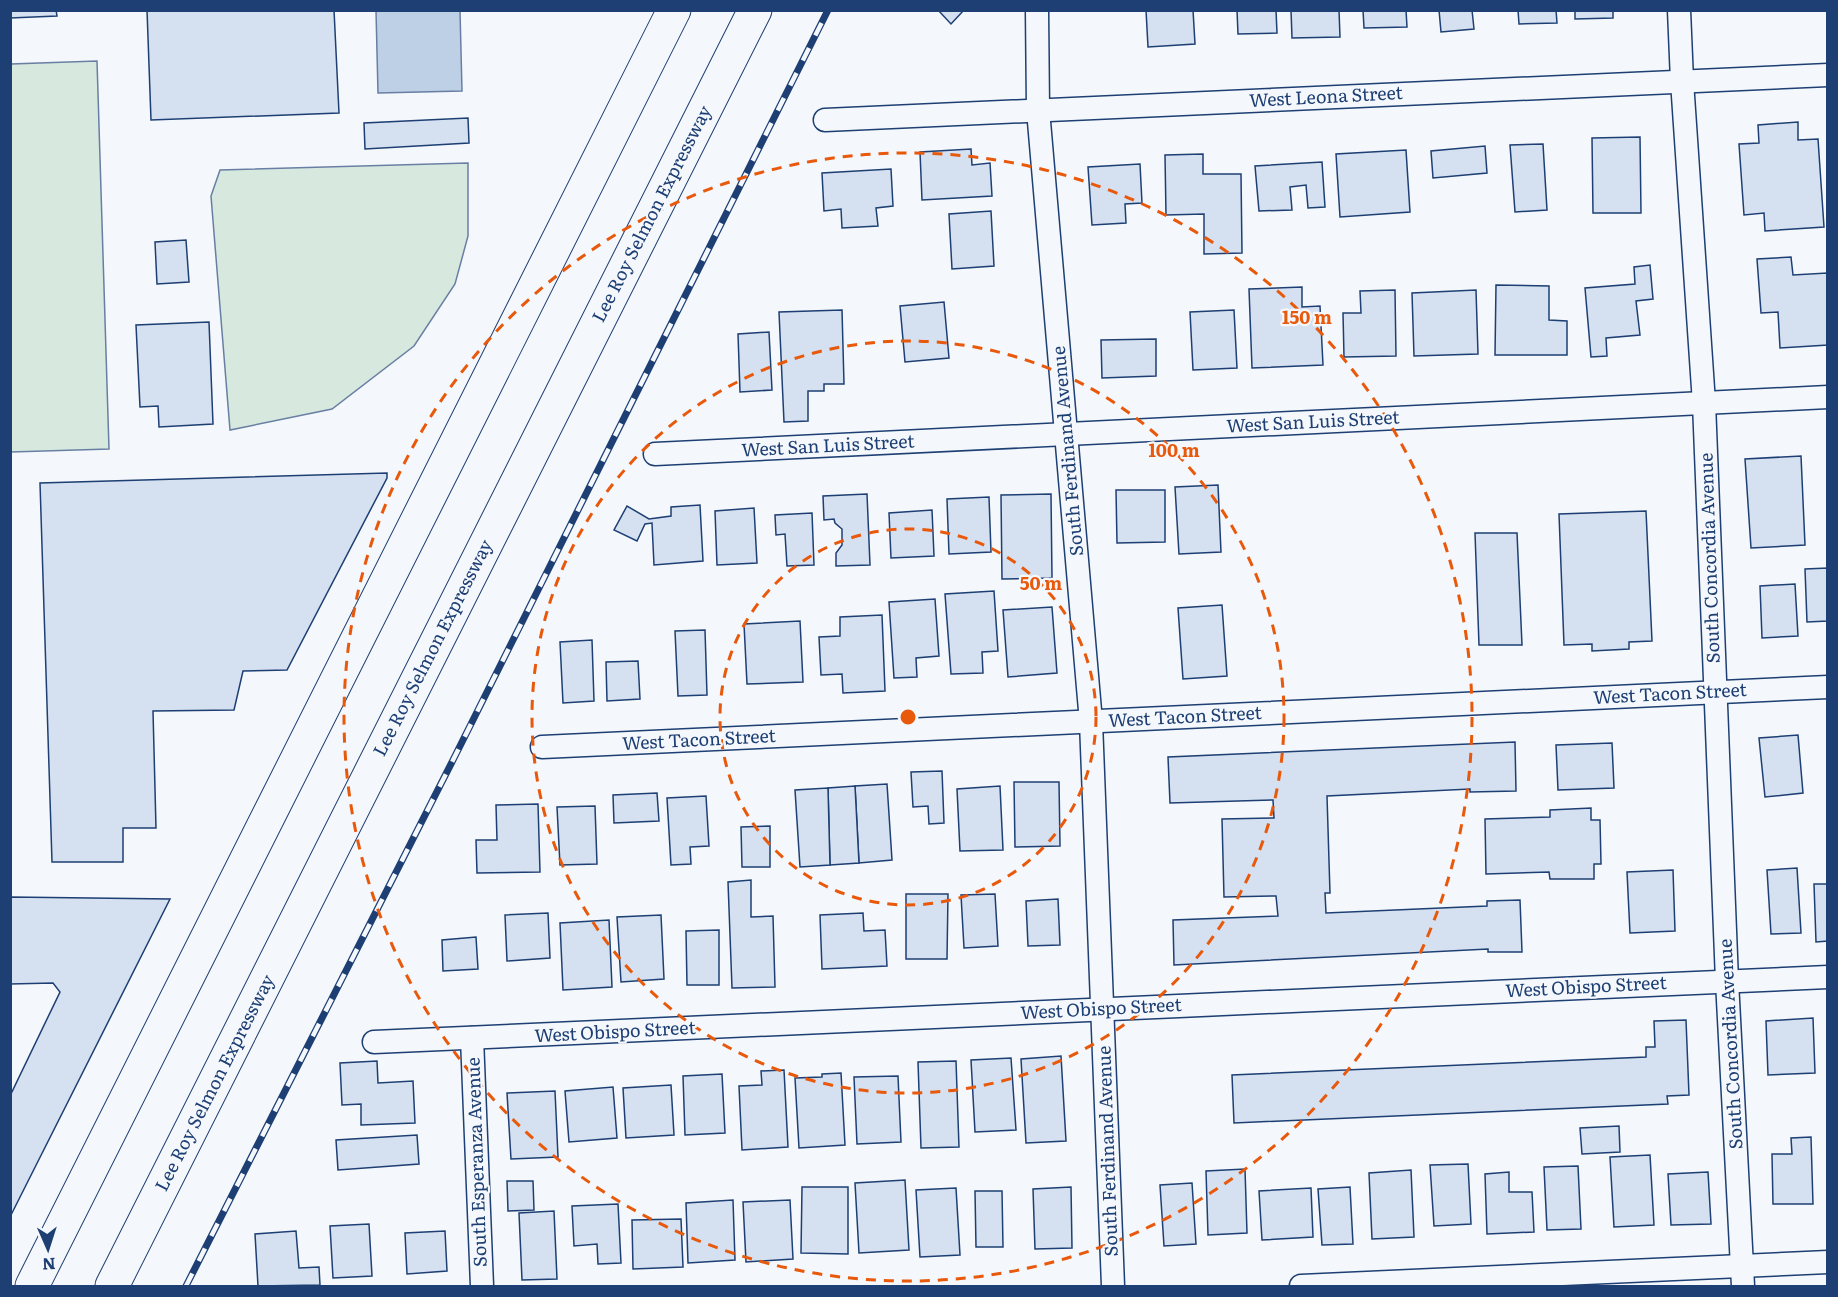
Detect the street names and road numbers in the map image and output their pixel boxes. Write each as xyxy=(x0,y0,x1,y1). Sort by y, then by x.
street label: West Leona Street xyxy=(1248,78,1404,113)
street label: Lee Roy Selmon Expressway xyxy=(584,100,717,326)
street label: South Ferdinand Avenue xyxy=(1044,345,1089,557)
street label: West San Luis Street xyxy=(1226,402,1401,439)
street label: West San Luis Street xyxy=(741,426,916,463)
street label: South Concordia Avenue xyxy=(1691,452,1726,664)
street label: Lee Roy Selmon Expressway xyxy=(365,534,498,760)
street label: West Tacon Street xyxy=(1592,675,1748,710)
street label: West Tacon Street xyxy=(1107,698,1263,733)
street label: West Tacon Street xyxy=(621,721,777,756)
street label: South Concordia Avenue xyxy=(1711,938,1748,1150)
street label: West Obispo Street xyxy=(1505,968,1668,1003)
street label: Lee Roy Selmon Expressway xyxy=(147,969,280,1195)
street label: West Obispo Street xyxy=(1020,990,1183,1025)
street label: West Obispo Street xyxy=(534,1013,697,1048)
street label: South Ferdinand Avenue xyxy=(1089,1045,1124,1257)
street label: South Esperanza Avenue xyxy=(458,1057,493,1267)

